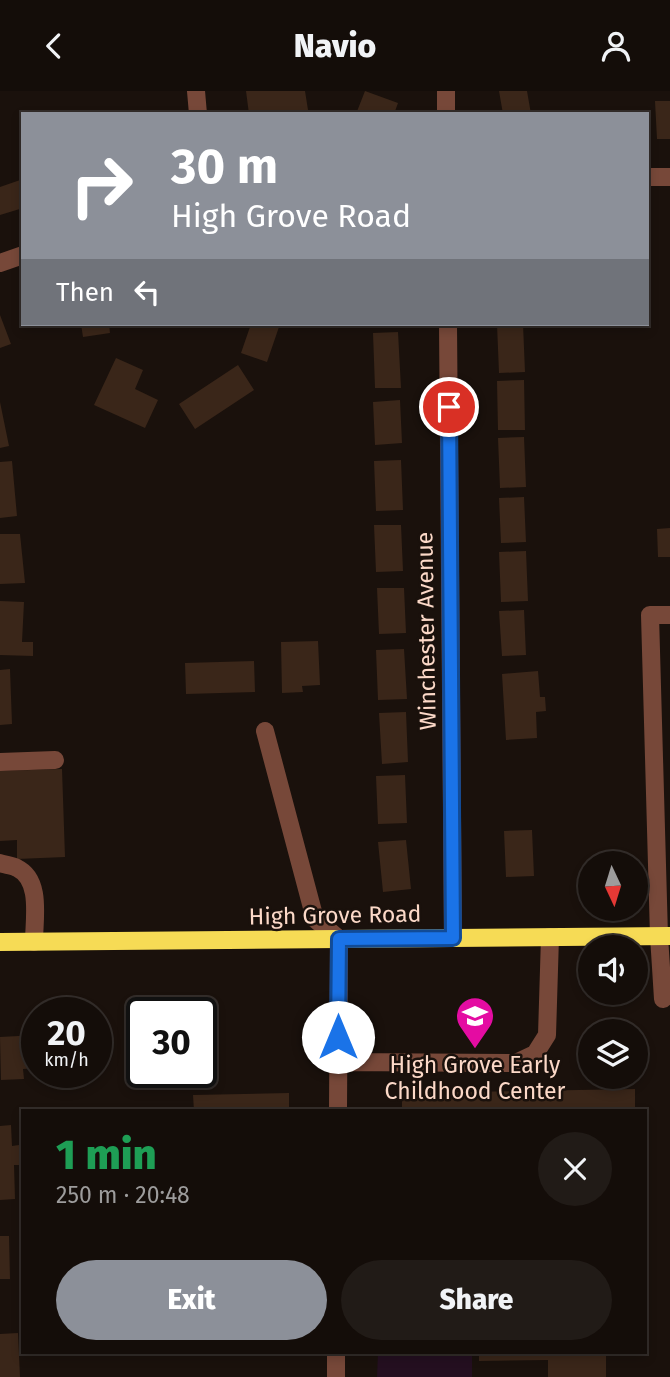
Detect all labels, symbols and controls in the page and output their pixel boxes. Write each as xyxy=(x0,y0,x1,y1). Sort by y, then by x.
icon: back xyxy=(35,27,73,65)
text: Navio xyxy=(294,27,376,65)
icon: person xyxy=(597,27,635,65)
text: 30 m xyxy=(171,137,278,196)
icon: right xyxy=(56,140,147,231)
text: High Grove Road xyxy=(171,197,411,235)
icon: left xyxy=(128,273,166,311)
text: Then xyxy=(56,277,114,308)
pin xyxy=(419,377,479,437)
icon: arrive xyxy=(430,388,468,426)
street label: Winchester Avenue xyxy=(410,532,442,730)
north arrow xyxy=(578,851,648,921)
map controls xyxy=(578,851,648,1089)
street label: High Grove Road xyxy=(248,899,422,931)
button: sound xyxy=(578,935,648,1005)
school or university icon: High Grove Early Childhood Center xyxy=(454,995,496,1050)
speed limit sign: 30 xyxy=(126,997,217,1088)
position arrow xyxy=(301,1000,375,1074)
text: 20 xyxy=(47,1012,86,1054)
button: layers xyxy=(578,1019,648,1089)
text: km/h xyxy=(44,1049,89,1071)
place label: High Grove Early Childhood Center xyxy=(385,1051,566,1105)
text: 1 min xyxy=(56,1130,157,1180)
button: close xyxy=(538,1132,612,1206)
text: 250 m · 20:48 xyxy=(56,1181,190,1209)
button: Exit xyxy=(56,1260,327,1340)
button: Share xyxy=(341,1260,612,1340)

